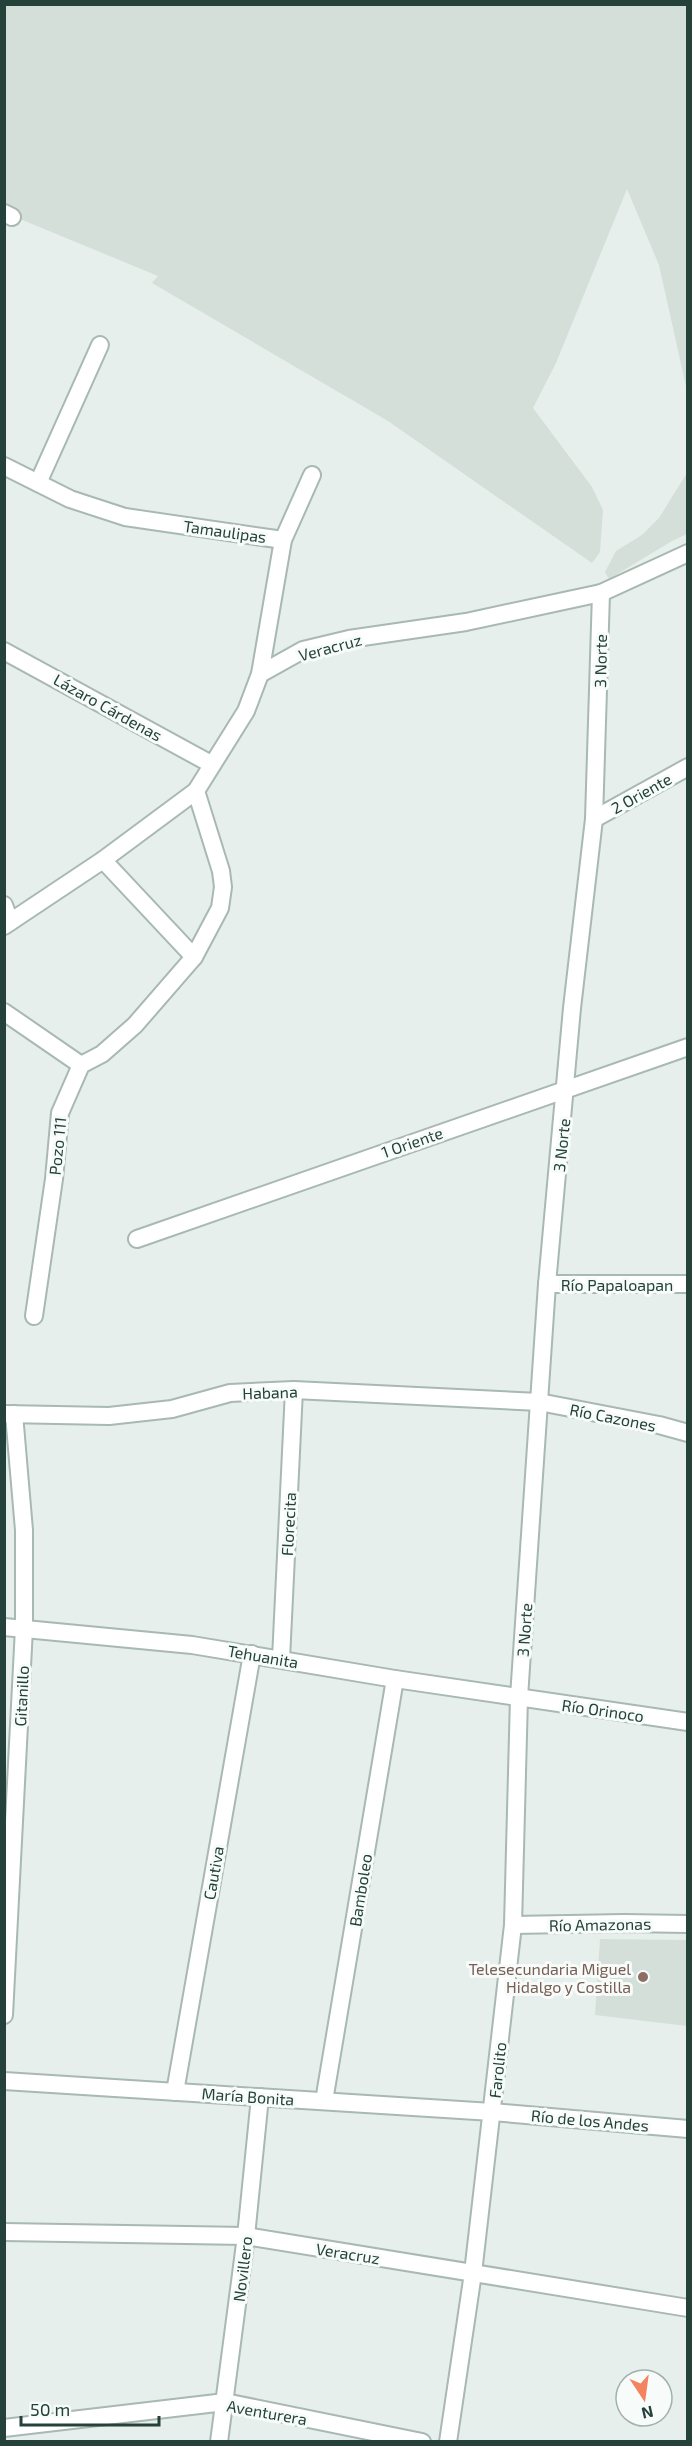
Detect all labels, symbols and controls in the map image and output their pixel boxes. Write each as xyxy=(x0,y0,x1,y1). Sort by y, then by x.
street label: Tamaulipas xyxy=(182,516,268,546)
street label: Veracruz xyxy=(296,629,364,665)
street label: 3 Norte xyxy=(590,634,610,688)
street label: Lázaro Cárdenas xyxy=(51,669,165,745)
street label: 2 Oriente xyxy=(607,769,675,817)
street label: Pozo 111 xyxy=(45,1116,69,1176)
street label: 3 Norte xyxy=(549,1117,573,1173)
street label: 1 Oriente xyxy=(379,1123,445,1161)
street label: Río Papaloapan xyxy=(561,1275,673,1294)
street label: Habana xyxy=(242,1382,298,1402)
street label: Río Cazones xyxy=(568,1399,658,1435)
street label: Florecita xyxy=(277,1492,299,1556)
street label: 3 Norte xyxy=(513,1602,535,1658)
street label: Tehuanita xyxy=(226,1640,300,1672)
street label: Gitanillo xyxy=(10,1665,32,1727)
street label: Río Orinoco xyxy=(561,1695,645,1725)
street label: Cautiva xyxy=(199,1845,227,1901)
street label: Bamboleo xyxy=(345,1852,375,1928)
street label: Río Amazonas xyxy=(549,1914,651,1934)
place label: Telesecundaria Miguel Hidalgo y Costilla xyxy=(469,1959,631,1996)
marker: Telesecundaria Miguel Hidalgo y Costilla xyxy=(636,1970,650,1984)
street label: Farolito xyxy=(485,2041,509,2099)
street label: María Bonita xyxy=(201,2083,295,2109)
street label: Río de los Andes xyxy=(530,2105,650,2135)
street label: Novillero xyxy=(229,2235,255,2303)
street label: Veracruz xyxy=(315,2239,381,2267)
north arrow xyxy=(614,2368,674,2428)
scale bar xyxy=(21,2389,159,2427)
street label: Aventurera xyxy=(225,2396,309,2428)
text: 50 m xyxy=(30,2398,70,2420)
text: N xyxy=(640,2403,655,2424)

